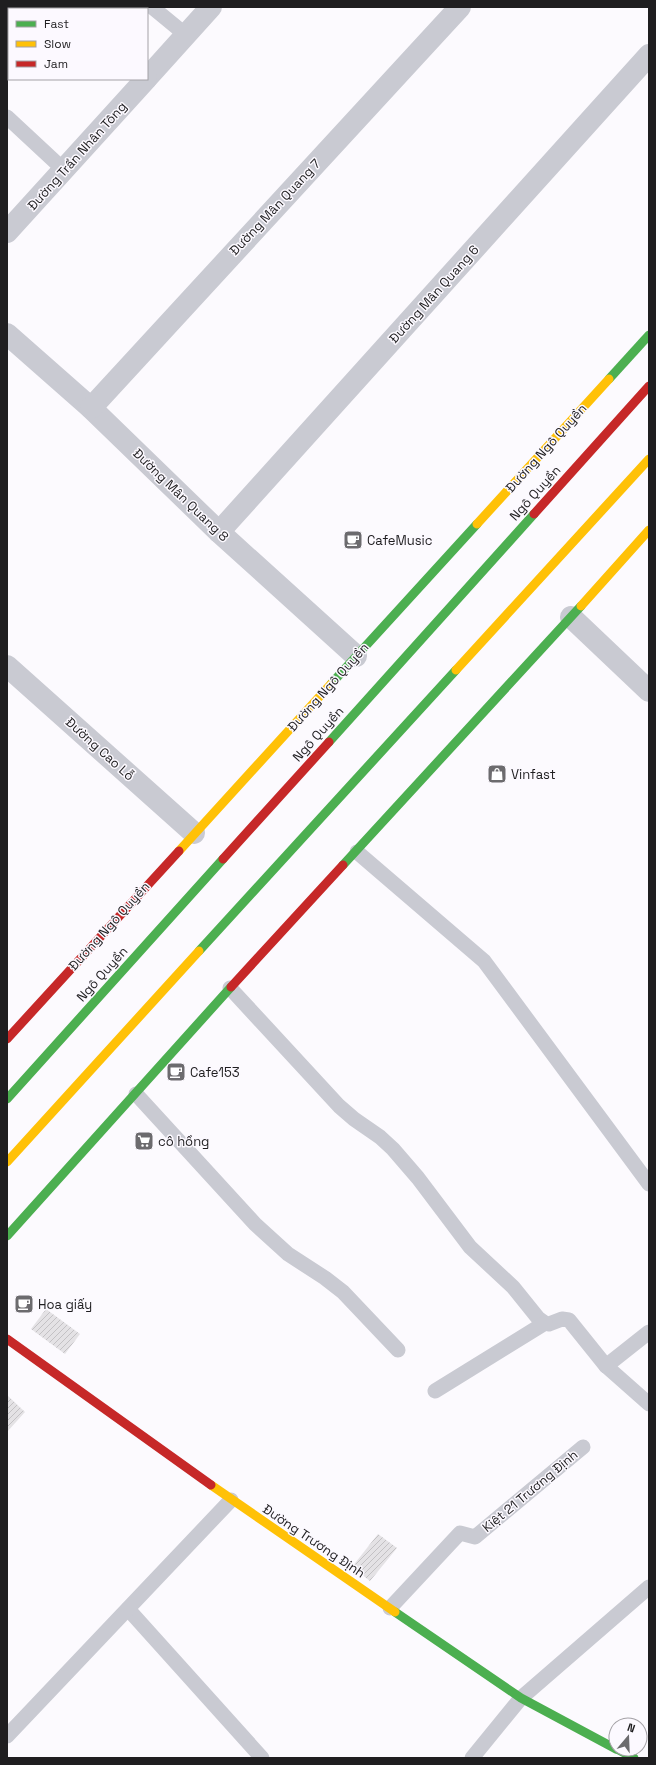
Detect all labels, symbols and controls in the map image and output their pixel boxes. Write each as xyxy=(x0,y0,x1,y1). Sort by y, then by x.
legend xyxy=(8,8,148,80)
text: Fast xyxy=(44,16,69,32)
text: Slow xyxy=(44,36,71,52)
text: Jam xyxy=(44,56,68,72)
street label: Đường Trần Nhân Tông xyxy=(24,98,130,214)
street label: Đường Mân Quang 7 xyxy=(226,155,324,259)
street label: Đường Mân Quang 6 xyxy=(385,241,483,347)
street label: Đường Ngô Quyền xyxy=(502,401,590,495)
street label: Đường Mân Quang 8 xyxy=(130,445,232,545)
street label: Ngô Quyền xyxy=(506,462,564,524)
cafe icon: CafeMusic xyxy=(342,529,364,551)
place label: CafeMusic xyxy=(367,532,433,549)
street label: Đường Ngô Quyền xyxy=(284,640,372,734)
street label: Ngô Quyền xyxy=(289,703,347,765)
street label: Đường Cao Lỗ xyxy=(62,714,138,784)
shop icon: Vinfast xyxy=(486,763,508,785)
place label: Vinfast xyxy=(511,766,556,783)
street label: Đường Ngô Quyền xyxy=(65,879,153,973)
street label: Ngô Quyền xyxy=(73,943,131,1005)
cafe icon: Cafe153 xyxy=(165,1061,187,1083)
place label: Cafe153 xyxy=(190,1064,240,1081)
supermarket icon: cô hồng xyxy=(133,1130,155,1152)
place label: cô hồng xyxy=(158,1133,209,1150)
cafe icon: Hoa giấy xyxy=(13,1293,35,1315)
place label: Hoa giấy xyxy=(38,1296,92,1313)
street label: Kiệt 21 Trương Định xyxy=(479,1446,581,1536)
street label: Đường Trương Định xyxy=(260,1500,368,1582)
north arrow xyxy=(608,1717,648,1757)
text: N xyxy=(625,1720,637,1735)

